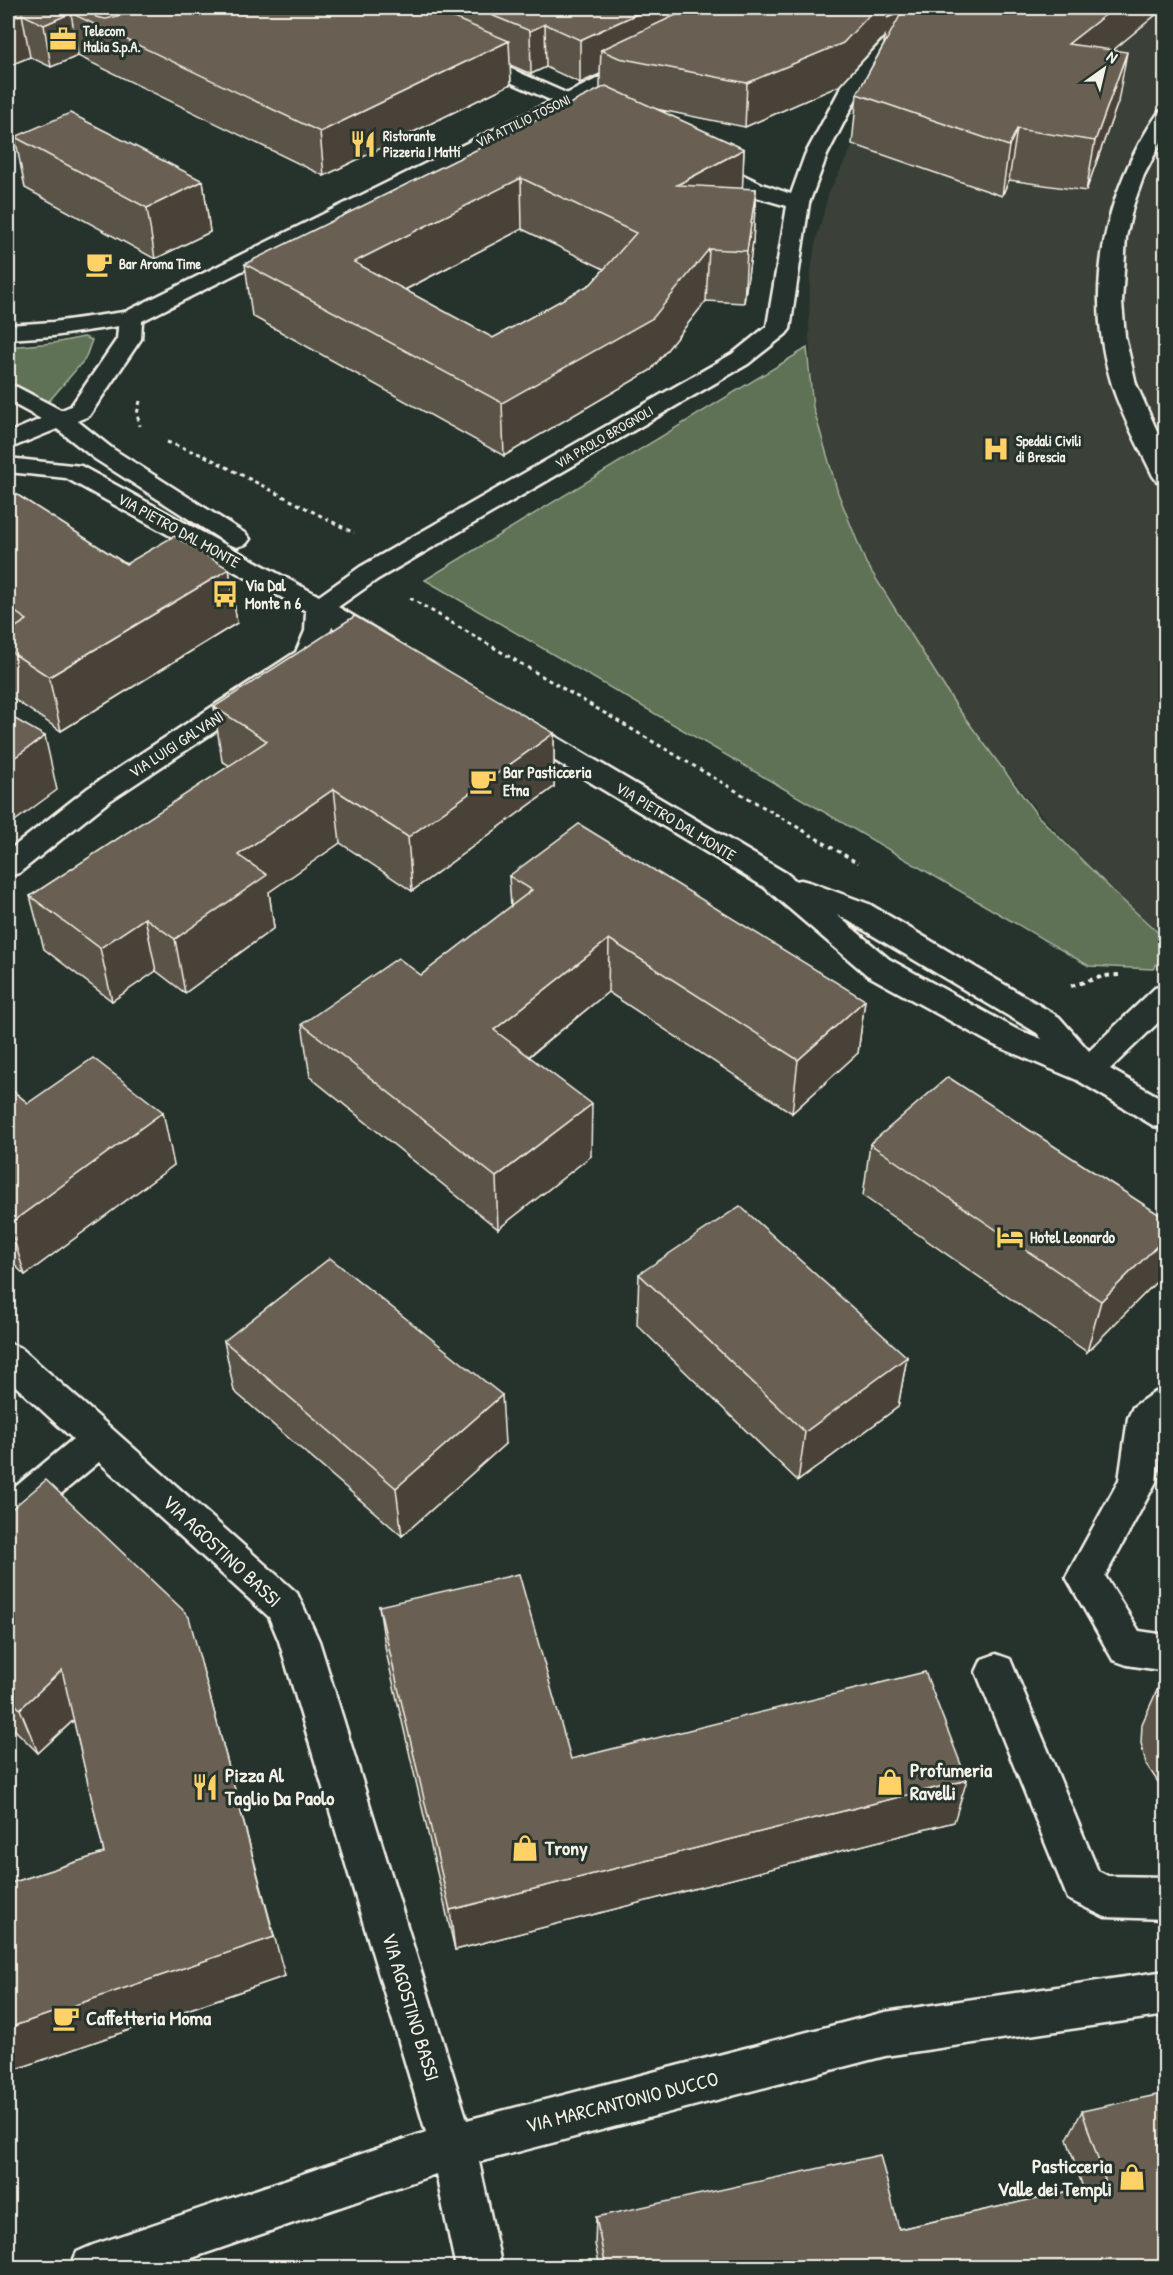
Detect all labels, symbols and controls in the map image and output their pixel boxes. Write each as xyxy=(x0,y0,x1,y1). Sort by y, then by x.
place label: Telecom Italia S.p.A. xyxy=(82,21,140,58)
office icon: Telecom Italia S.p.A. xyxy=(48,24,78,54)
north arrow xyxy=(1074,39,1134,99)
text: N xyxy=(1103,45,1122,68)
street label: VIA ATTILIO TOSONI xyxy=(472,89,573,152)
place label: Ristorante Pizzeria I Matti xyxy=(383,126,461,161)
restaurant icon: Ristorante Pizzeria I Matti xyxy=(348,129,378,159)
cafe icon: Bar Aroma Time xyxy=(84,249,114,279)
place label: Bar Aroma Time xyxy=(119,254,201,273)
street label: VIA PAOLO BROGNOLI xyxy=(551,401,656,472)
place label: Spedali Civili di Brescia xyxy=(1016,431,1081,466)
hospital icon: Spedali Civili di Brescia xyxy=(981,434,1011,464)
street label: VIA PIETRO DAL MONTE xyxy=(114,487,244,573)
place label: Via Dal Monte n 6 xyxy=(245,574,302,614)
bus stop icon: Via Dal Monte n 6 xyxy=(210,579,240,609)
street label: VIA LUIGI GALVANI xyxy=(125,705,227,783)
place label: Bar Pasticceria Etna xyxy=(503,761,592,801)
cafe icon: Bar Pasticceria Etna xyxy=(468,766,498,796)
street label: VIA PIETRO DAL MONTE xyxy=(612,776,740,866)
hotel icon: Hotel Leonardo xyxy=(995,1222,1025,1252)
place label: Hotel Leonardo xyxy=(1030,1226,1115,1248)
street label: VIA AGOSTINO BASSI xyxy=(157,1488,288,1613)
place label: Profumeria Ravelli xyxy=(910,1756,992,1806)
place label: Pizza Al Taglio Da Paolo xyxy=(224,1761,334,1812)
shop icon: Profumeria Ravelli xyxy=(875,1767,905,1797)
restaurant icon: Pizza Al Taglio Da Paolo xyxy=(190,1772,220,1802)
shop icon: Trony xyxy=(510,1833,540,1863)
place label: Trony xyxy=(544,1834,588,1862)
street label: VIA AGOSTINO BASSI xyxy=(376,1930,447,2084)
cafe icon: Caffetteria Moma xyxy=(51,2003,81,2033)
place label: Caffetteria Moma xyxy=(86,2004,211,2031)
street label: VIA MARCANTONIO DUCCO xyxy=(523,2065,721,2139)
place label: Pasticceria Valle dei Templi xyxy=(998,2152,1112,2203)
shop icon: Pasticceria Valle dei Templi xyxy=(1117,2162,1147,2192)

